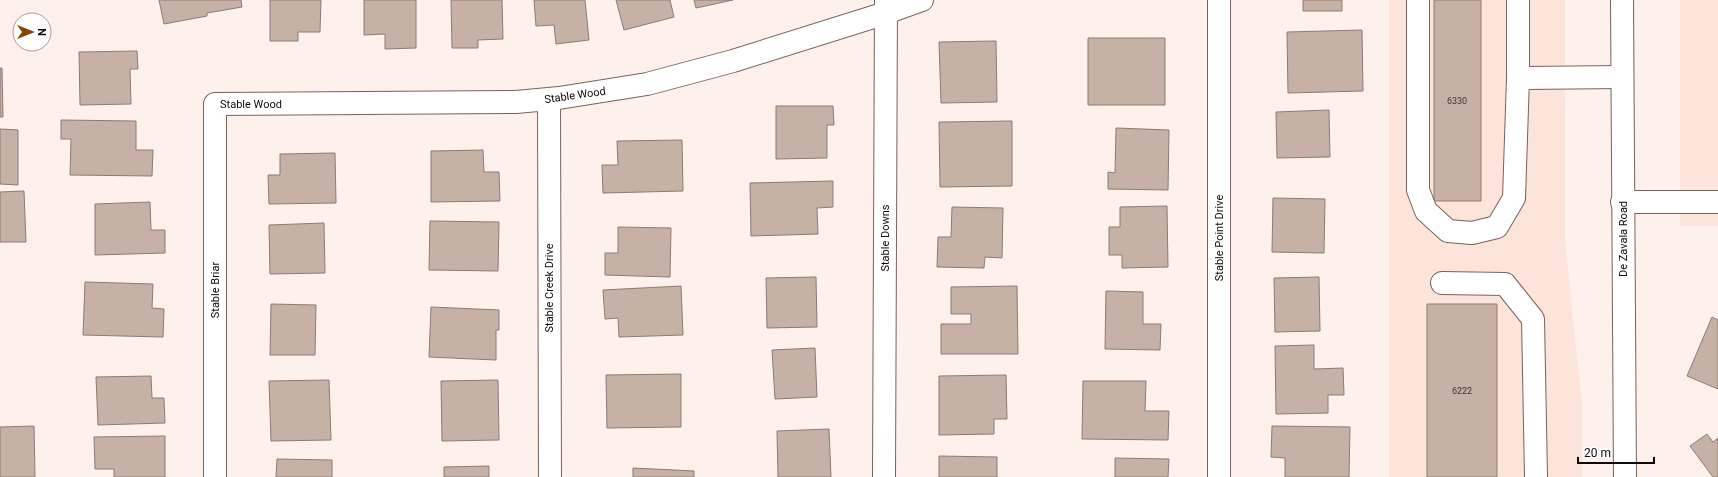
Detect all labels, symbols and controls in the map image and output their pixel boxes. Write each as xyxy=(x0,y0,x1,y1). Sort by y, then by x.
north arrow xyxy=(12,12,52,52)
text: N xyxy=(35,28,48,36)
street label: Stable Wood xyxy=(544,85,607,106)
house number: 6330 xyxy=(1447,96,1467,106)
street label: Stable Wood xyxy=(220,98,282,111)
street label: Stable Point Drive xyxy=(1213,195,1226,281)
street label: De Zavala Road xyxy=(1617,201,1630,277)
street label: Stable Downs xyxy=(879,204,892,272)
street label: Stable Creek Drive xyxy=(543,243,556,333)
street label: Stable Briar xyxy=(209,261,222,318)
house number: 6222 xyxy=(1452,386,1472,396)
scale bar xyxy=(1578,439,1654,465)
text: 20 m xyxy=(1584,446,1611,460)

